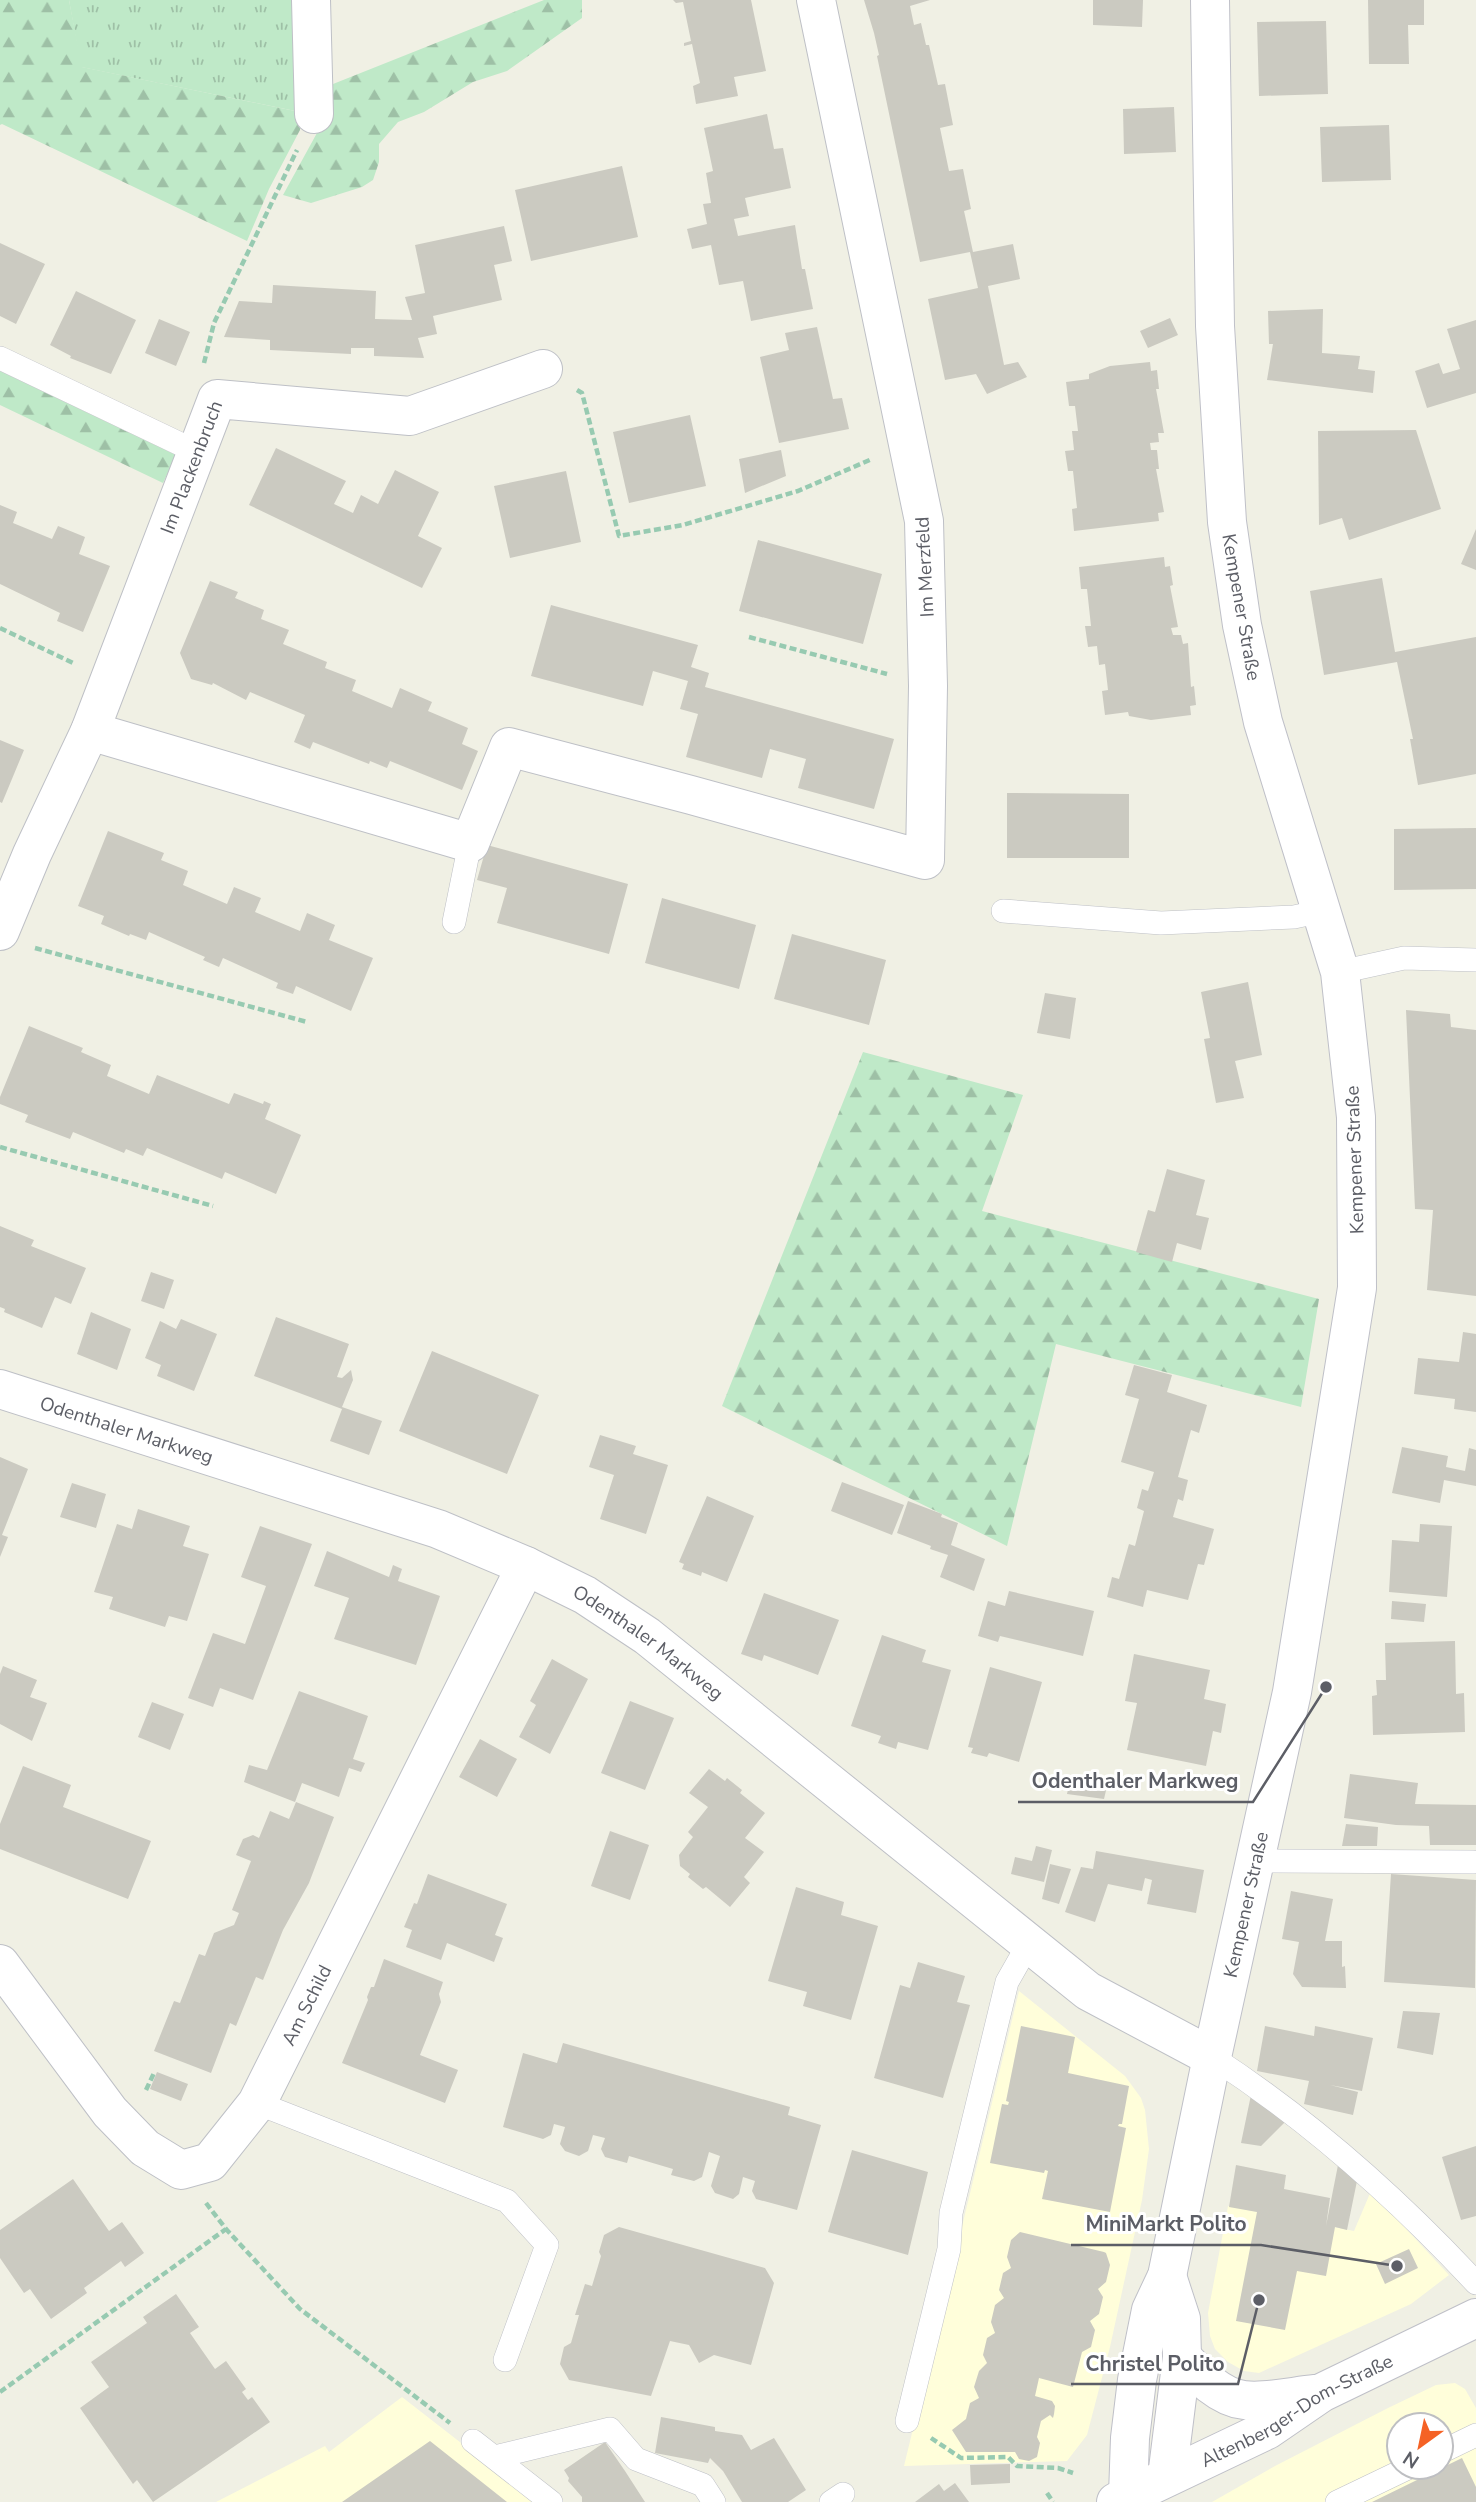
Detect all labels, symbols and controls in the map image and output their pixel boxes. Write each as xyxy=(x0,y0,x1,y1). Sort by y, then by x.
street label: Im Plackenbruch xyxy=(155,397,229,538)
street label: Im Merzfeld xyxy=(909,516,941,618)
street label: Kempener Straße xyxy=(1215,532,1267,683)
street label: Kempener Straße xyxy=(1339,1085,1371,1235)
street label: Odenthaler Markweg xyxy=(36,1391,216,1470)
street label: Odenthaler Markweg xyxy=(569,1579,729,1707)
callout: Odenthaler Markweg xyxy=(1018,1760,1253,1802)
text: Odenthaler Markweg xyxy=(1031,1767,1239,1795)
street label: Kempener Straße xyxy=(1218,1829,1275,1980)
street label: Am Schild xyxy=(276,1961,338,2050)
callout: MiniMarkt Polito xyxy=(1071,2203,1261,2245)
text: MiniMarkt Polito xyxy=(1085,2210,1247,2238)
callout: Christel Polito xyxy=(1071,2342,1238,2384)
street label: Altenberger-Dom-Straße xyxy=(1197,2348,1397,2474)
text: Christel Polito xyxy=(1085,2350,1225,2378)
north arrow xyxy=(1385,2411,1455,2481)
text: N xyxy=(1398,2445,1424,2474)

